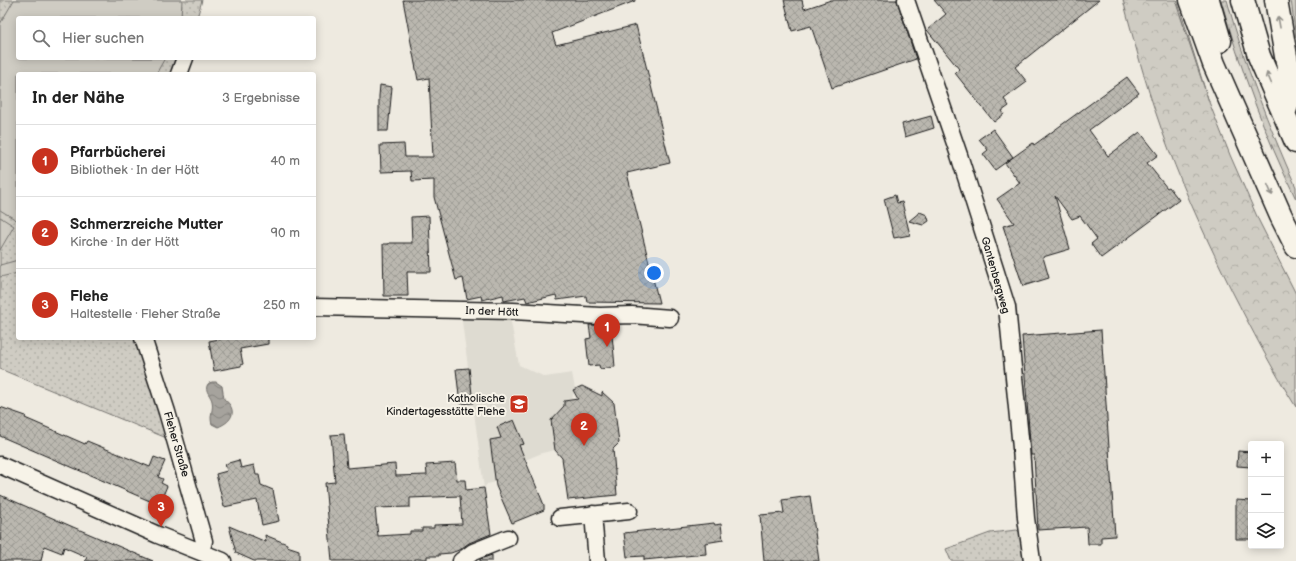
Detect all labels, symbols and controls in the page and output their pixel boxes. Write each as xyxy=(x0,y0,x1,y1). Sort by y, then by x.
search box xyxy=(16,16,316,60)
one-way arrow xyxy=(1275,16,1283,29)
icon: search xyxy=(30,27,52,49)
text: Hier suchen xyxy=(62,29,144,48)
one-way arrow xyxy=(1264,73,1272,85)
text: In der Nähe xyxy=(32,88,125,108)
text: 3 Ergebnisse xyxy=(222,90,300,106)
text: Pfarrbücherei xyxy=(70,143,165,162)
text: 1 xyxy=(42,153,48,169)
text: 40 m xyxy=(270,153,300,169)
text: Bibliothek · In der Hött xyxy=(70,162,199,178)
one-way arrow xyxy=(1266,184,1274,196)
text: Schmerzreiche Mutter xyxy=(70,215,223,234)
text: 2 xyxy=(41,225,49,241)
text: 90 m xyxy=(271,225,300,241)
text: Kirche · In der Hött xyxy=(70,234,179,250)
street label: Gantenbergweg xyxy=(978,235,1013,315)
your location xyxy=(644,263,664,283)
text: Flehe xyxy=(70,287,108,306)
text: 3 xyxy=(41,297,49,313)
text: 250 m xyxy=(263,297,300,313)
street label: In der Hött xyxy=(465,304,519,319)
text: Haltestelle · Fleher Straße xyxy=(70,306,220,322)
pin: 1 xyxy=(594,314,620,347)
place label: Katholische Kindertagesstätte Flehe xyxy=(386,392,505,418)
school or university icon: Katholische Kindertagesstätte Flehe xyxy=(508,393,530,415)
street label: Fleher Straße xyxy=(161,410,192,479)
pin: 2 xyxy=(571,413,597,446)
map controls xyxy=(1248,441,1284,549)
button: + xyxy=(1248,441,1284,477)
button: − xyxy=(1248,477,1284,513)
pin: 3 xyxy=(148,494,174,527)
button: layers xyxy=(1248,513,1284,549)

